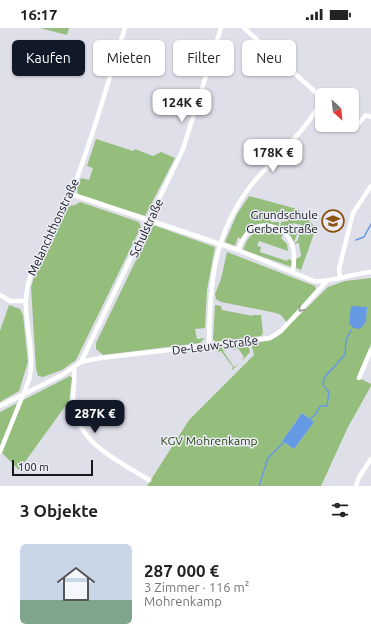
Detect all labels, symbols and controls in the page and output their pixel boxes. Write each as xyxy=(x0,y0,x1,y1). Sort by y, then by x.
text: 16:17 xyxy=(20,6,58,23)
chip: Kaufen xyxy=(12,40,85,76)
chip: Mieten xyxy=(93,40,165,76)
chip: Filter xyxy=(173,40,234,76)
chip: Neu xyxy=(242,40,296,76)
north arrow xyxy=(315,88,359,132)
map controls xyxy=(315,88,359,132)
pin: 124K € xyxy=(149,89,215,123)
text: 124K € xyxy=(161,95,203,109)
pin: 178K € xyxy=(240,139,306,173)
text: 178K € xyxy=(252,145,294,159)
street label: Melanchthonstraße xyxy=(25,176,81,278)
street label: Schulstraße xyxy=(127,197,165,259)
place label: Grundschule Gerberstraße xyxy=(246,208,318,235)
school or university icon: Grundschule Gerberstraße xyxy=(320,208,346,234)
one-way arrow xyxy=(298,304,305,312)
street label: De-Leuw-Straße xyxy=(171,333,259,357)
pin: 287K € xyxy=(62,400,128,434)
text: 287K € xyxy=(74,406,116,420)
park label: KGV Mohrenkamp xyxy=(160,434,258,447)
scale bar xyxy=(12,458,93,477)
text: 100 m xyxy=(18,461,49,473)
icon: filters xyxy=(329,499,351,521)
text: 3 Objekte xyxy=(20,501,98,520)
icon: home xyxy=(52,560,100,608)
text: 287 000 € xyxy=(144,561,219,580)
text: 3 Zimmer · 116 m² xyxy=(144,580,250,594)
text: Mohrenkamp xyxy=(144,594,222,608)

